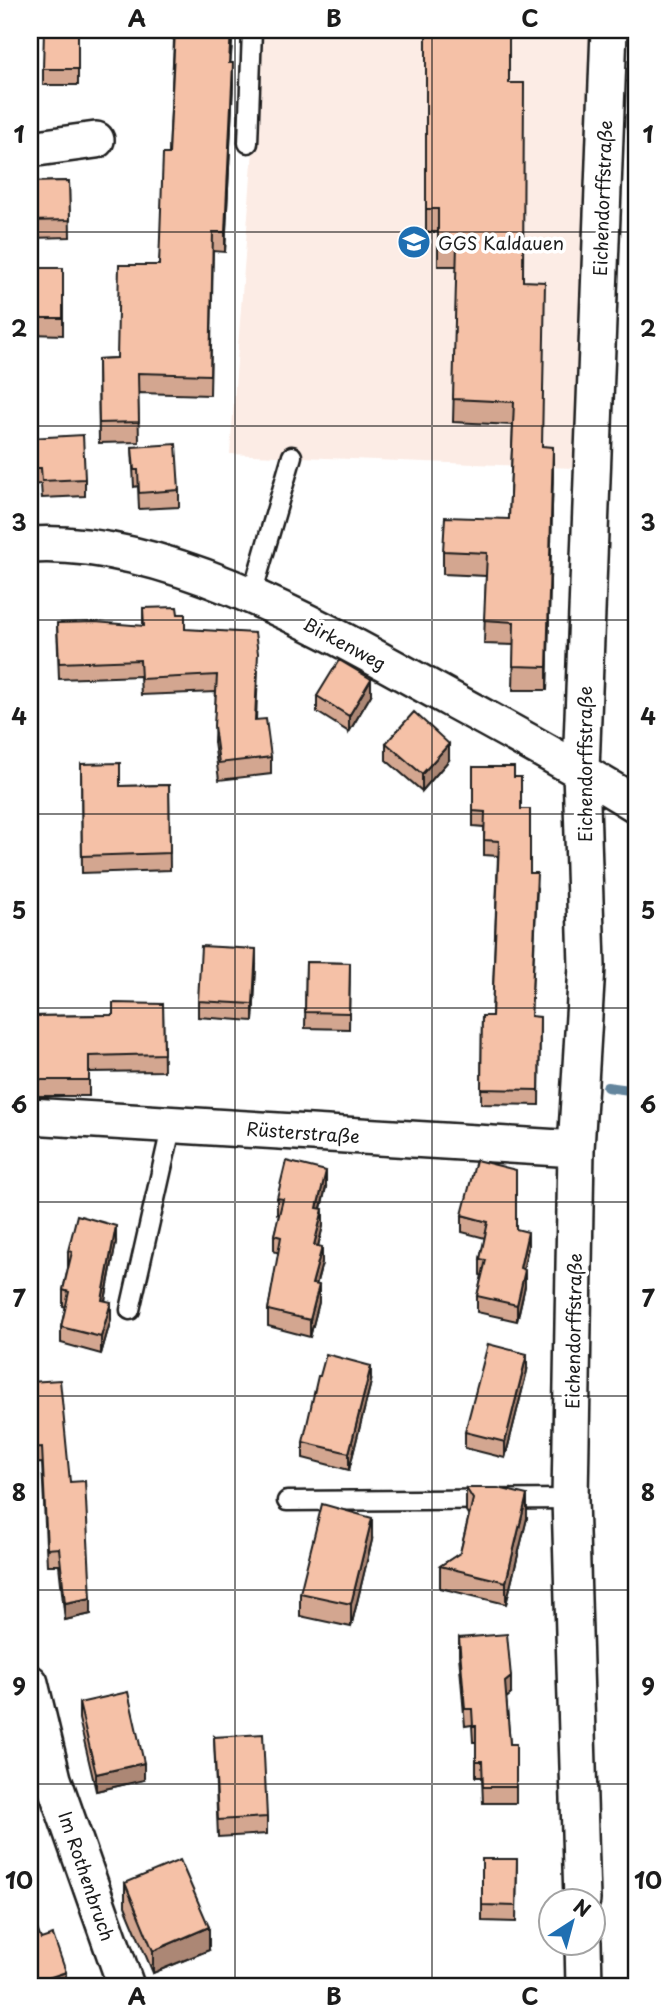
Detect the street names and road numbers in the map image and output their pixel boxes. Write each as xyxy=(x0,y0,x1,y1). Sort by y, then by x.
street label: Eichendorffstraße xyxy=(586,120,618,276)
street label: Birkenweg xyxy=(299,610,391,676)
street label: Eichendorffstraße xyxy=(571,686,598,842)
street label: Rüsterstraße xyxy=(245,1115,361,1149)
street label: Eichendorffstraße xyxy=(558,1253,588,1409)
street label: Im Rothenbruch xyxy=(52,1808,122,1944)

